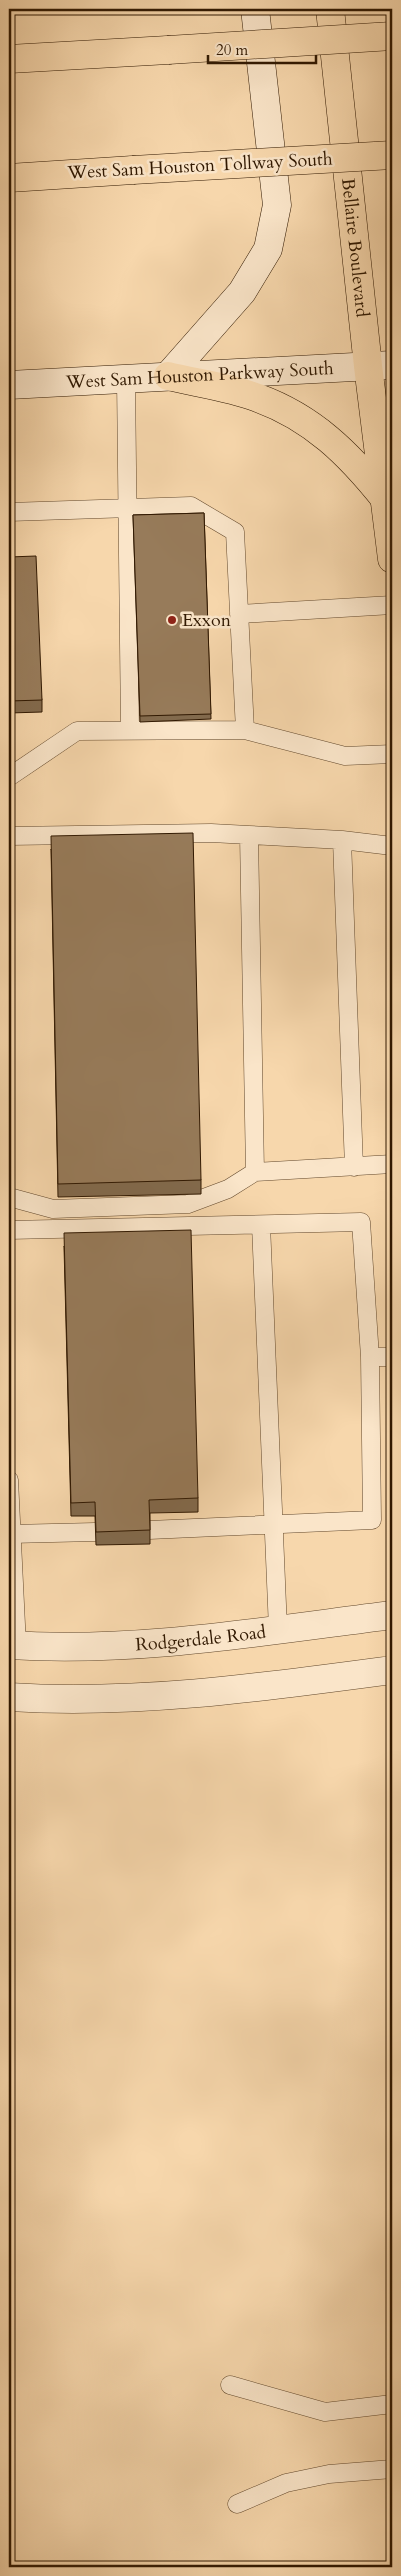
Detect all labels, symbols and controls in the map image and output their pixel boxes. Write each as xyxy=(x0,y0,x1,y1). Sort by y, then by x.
scale bar xyxy=(208,32,316,64)
text: 20 m xyxy=(216,40,248,60)
street label: West Sam Houston Tollway South xyxy=(66,147,333,185)
street label: Bellaire Boulevard xyxy=(336,177,375,319)
street label: West Sam Houston Parkway South xyxy=(64,356,334,395)
place label: Exxon xyxy=(182,608,232,633)
marker: Exxon xyxy=(166,614,178,626)
street label: Rodgerdale Road xyxy=(134,1619,268,1657)

